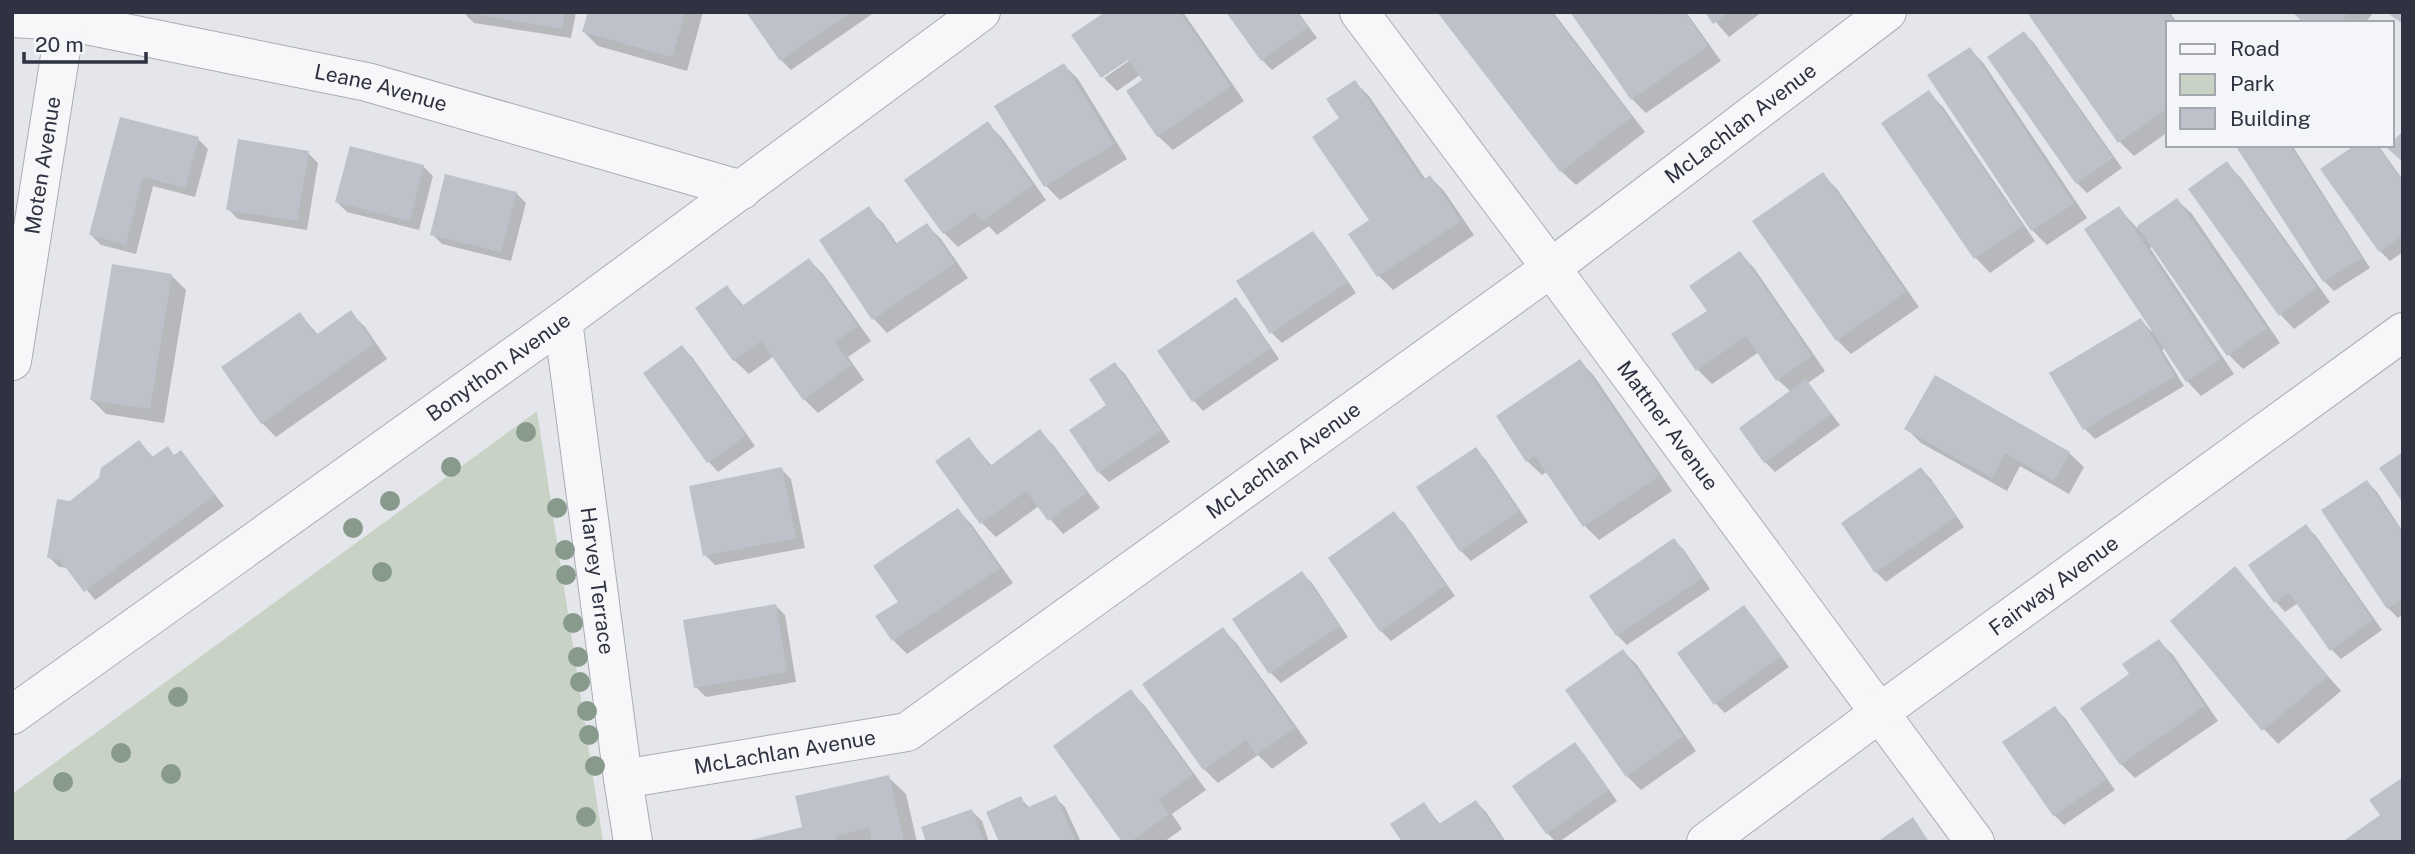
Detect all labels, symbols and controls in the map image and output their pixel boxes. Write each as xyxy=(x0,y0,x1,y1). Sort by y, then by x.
scale bar xyxy=(24,21,147,65)
legend xyxy=(2166,21,2394,147)
text: 20 m xyxy=(35,32,84,57)
text: Road xyxy=(2230,36,2280,61)
street label: McLachlan Avenue xyxy=(1660,57,1821,189)
street label: Leane Avenue xyxy=(312,59,450,116)
text: Park xyxy=(2230,71,2275,96)
street label: Moten Avenue xyxy=(19,95,66,236)
text: Building xyxy=(2230,106,2311,131)
street label: Bonython Avenue xyxy=(421,307,575,427)
street label: Mattner Avenue xyxy=(1612,356,1724,495)
street label: McLachlan Avenue xyxy=(1201,396,1365,524)
street label: Harvey Terrace xyxy=(575,505,620,656)
street label: Fairway Avenue xyxy=(1984,530,2123,641)
street label: McLachlan Avenue xyxy=(692,724,877,779)

